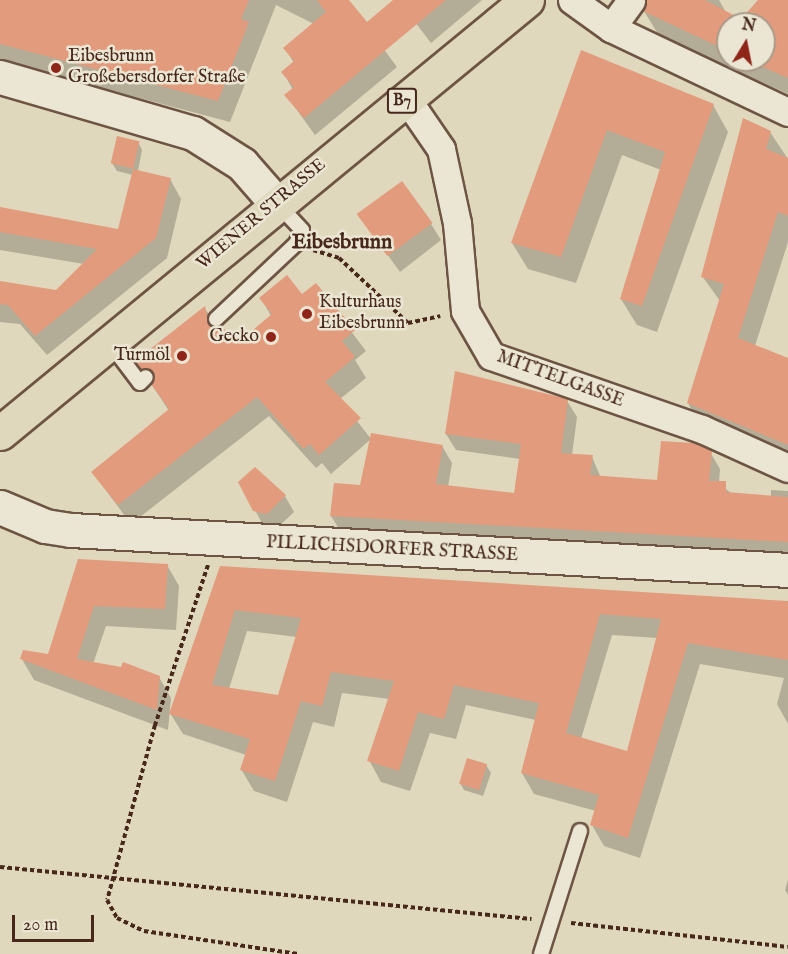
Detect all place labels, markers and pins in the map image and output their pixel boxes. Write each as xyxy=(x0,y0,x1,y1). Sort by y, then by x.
place label: Eibesbrunn Großebersdorfer Straße xyxy=(68,47,245,90)
marker: Eibesbrunn Großebersdorfer Straße xyxy=(49,61,63,75)
place label: Kulturhaus Eibesbrunn xyxy=(319,293,405,336)
marker: Kulturhaus Eibesbrunn xyxy=(300,307,314,321)
place label: Gecko xyxy=(210,326,259,348)
marker: Gecko xyxy=(264,330,278,344)
place label: Turmöl xyxy=(114,345,170,367)
marker: Turmöl xyxy=(175,349,189,363)

